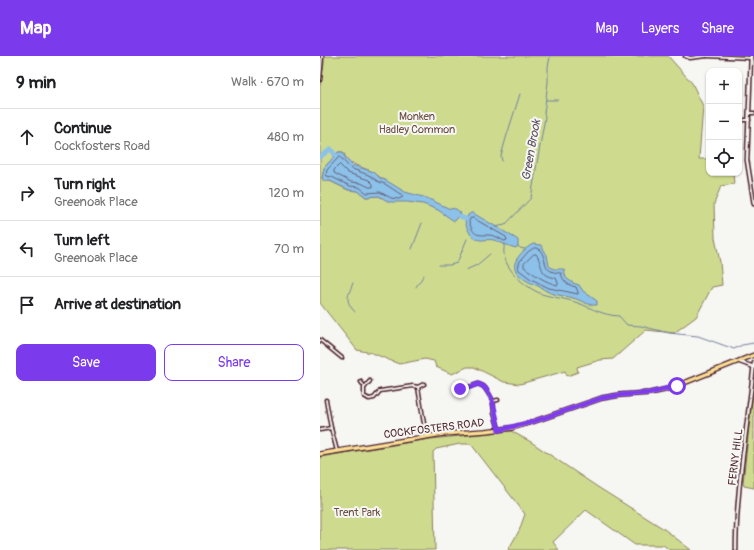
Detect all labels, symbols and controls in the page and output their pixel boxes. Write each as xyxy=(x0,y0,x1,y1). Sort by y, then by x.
text: Map xyxy=(20,16,51,40)
text: Map xyxy=(596,20,619,37)
text: Layers xyxy=(641,20,679,37)
text: Share xyxy=(701,20,734,37)
map controls xyxy=(706,68,742,176)
button: + xyxy=(706,68,742,104)
text: 9 min xyxy=(16,72,56,93)
text: Walk · 670 m xyxy=(231,74,304,90)
button: − xyxy=(706,104,742,140)
park label: Monken Hadley Common xyxy=(379,110,455,136)
water label: Green Brook xyxy=(519,117,544,182)
text: Continue xyxy=(54,119,112,138)
icon: ahead xyxy=(16,126,38,148)
text: 480 m xyxy=(267,129,304,145)
text: Cockfosters Road xyxy=(54,138,150,154)
button: locate xyxy=(706,140,742,176)
text: Turn right xyxy=(54,175,115,194)
icon: right xyxy=(16,182,38,204)
text: 120 m xyxy=(268,185,304,201)
text: Greenoak Place xyxy=(54,194,138,210)
text: Turn left xyxy=(54,231,110,250)
icon: left xyxy=(16,238,38,260)
text: 70 m xyxy=(274,241,304,257)
text: Greenoak Place xyxy=(54,250,138,266)
icon: arrive xyxy=(16,294,38,316)
text: Arrive at destination xyxy=(54,295,181,314)
button: Save xyxy=(16,344,156,381)
button: Share xyxy=(164,344,304,381)
route start xyxy=(668,377,686,395)
route end xyxy=(451,380,469,398)
street label: COCKFOSTERS ROAD xyxy=(383,416,485,441)
street label: FERNY HILL xyxy=(726,428,745,486)
park label: Trent Park xyxy=(334,506,381,519)

